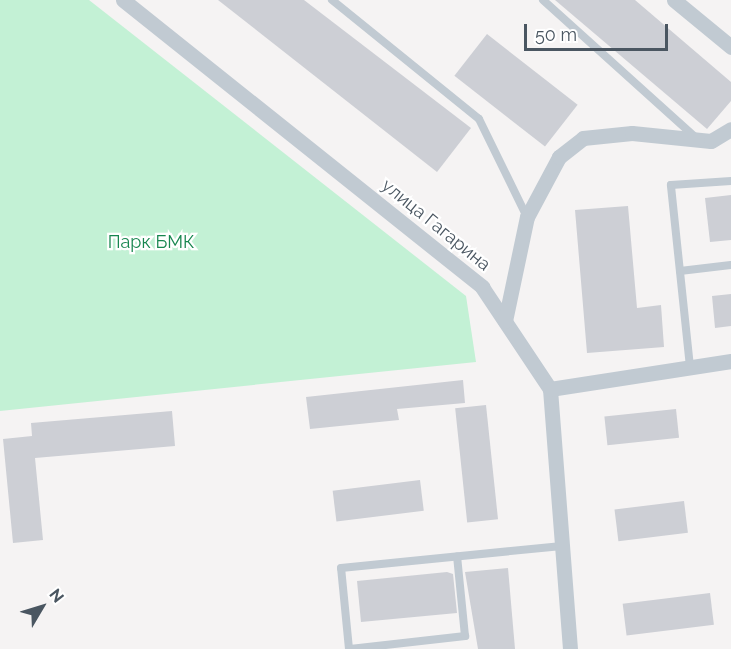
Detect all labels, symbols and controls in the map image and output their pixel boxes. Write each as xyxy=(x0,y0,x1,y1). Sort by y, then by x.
scale bar xyxy=(527,12,671,50)
text: 50 m xyxy=(535,24,577,45)
street label: улица Гагарина xyxy=(377,175,495,275)
park label: Парк БМК xyxy=(108,231,194,253)
north arrow xyxy=(12,577,72,637)
text: N xyxy=(45,585,68,606)

